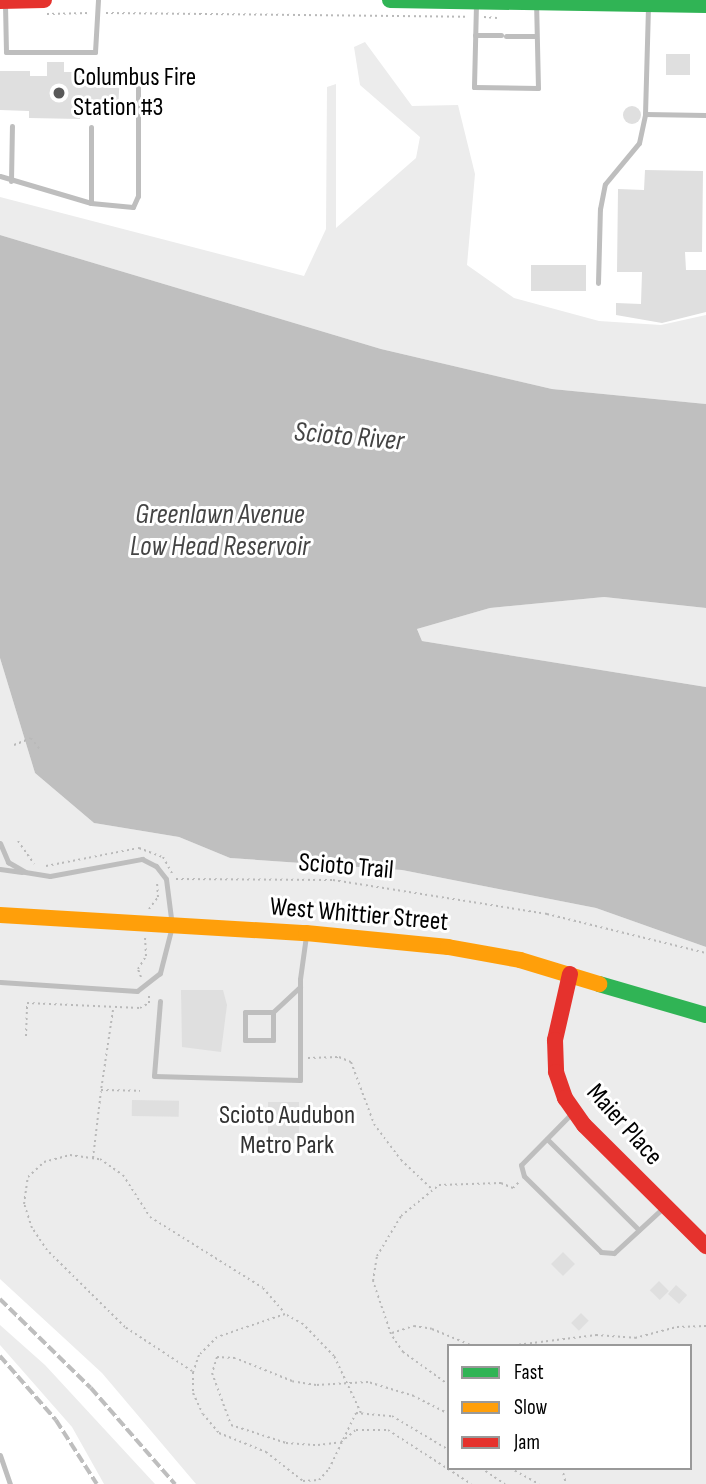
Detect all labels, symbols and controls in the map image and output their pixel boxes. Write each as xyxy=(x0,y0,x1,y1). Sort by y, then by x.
place label: Columbus Fire Station #3 xyxy=(73,62,196,124)
marker: Columbus Fire Station #3 xyxy=(51,85,67,101)
water label: Scioto River xyxy=(293,415,405,459)
water label: Greenlawn Avenue Low Head Reservoir xyxy=(130,498,310,564)
street label: Scioto Trail xyxy=(297,847,395,887)
street label: West Whittier Street xyxy=(269,892,449,938)
street label: Maier Place xyxy=(579,1078,669,1172)
park label: Scioto Audubon Metro Park xyxy=(219,1100,355,1162)
legend xyxy=(447,1344,692,1470)
text: Fast xyxy=(514,1360,544,1385)
text: Slow xyxy=(514,1395,547,1420)
text: Jam xyxy=(514,1430,540,1455)

